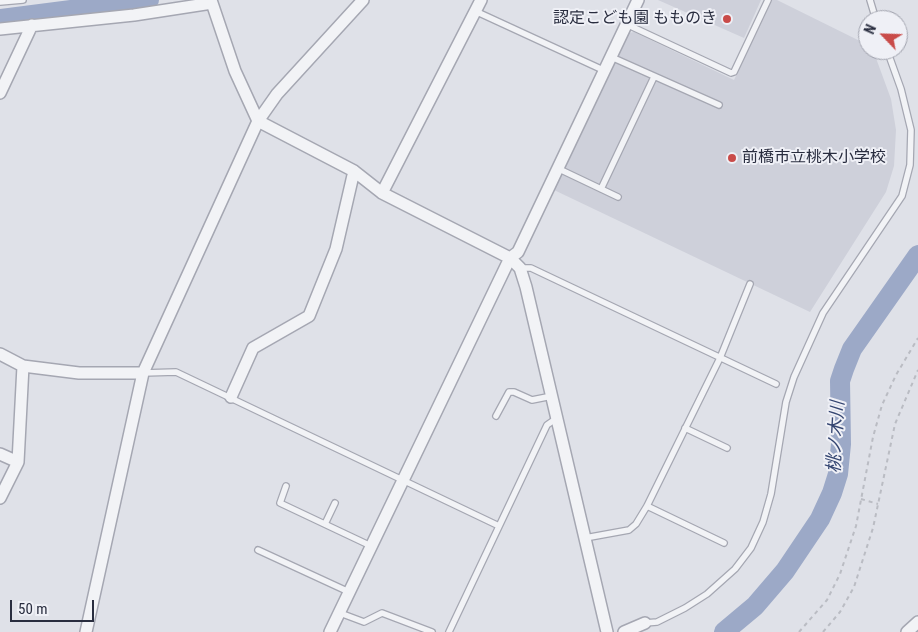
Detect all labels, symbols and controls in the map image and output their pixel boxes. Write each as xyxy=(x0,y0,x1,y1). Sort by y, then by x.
place label: 認定こども園 もものき xyxy=(553,9,717,29)
north arrow xyxy=(858,10,908,60)
marker: 認定こども園 もものき xyxy=(721,13,733,25)
text: N xyxy=(861,22,879,36)
place label: 前橋市立桃木小学校 xyxy=(742,148,886,168)
marker: 前橋市立桃木小学校 xyxy=(726,152,738,164)
water label: 桃ノ木川 xyxy=(824,400,850,474)
scale bar xyxy=(12,590,96,622)
text: 50 m xyxy=(18,600,48,618)

